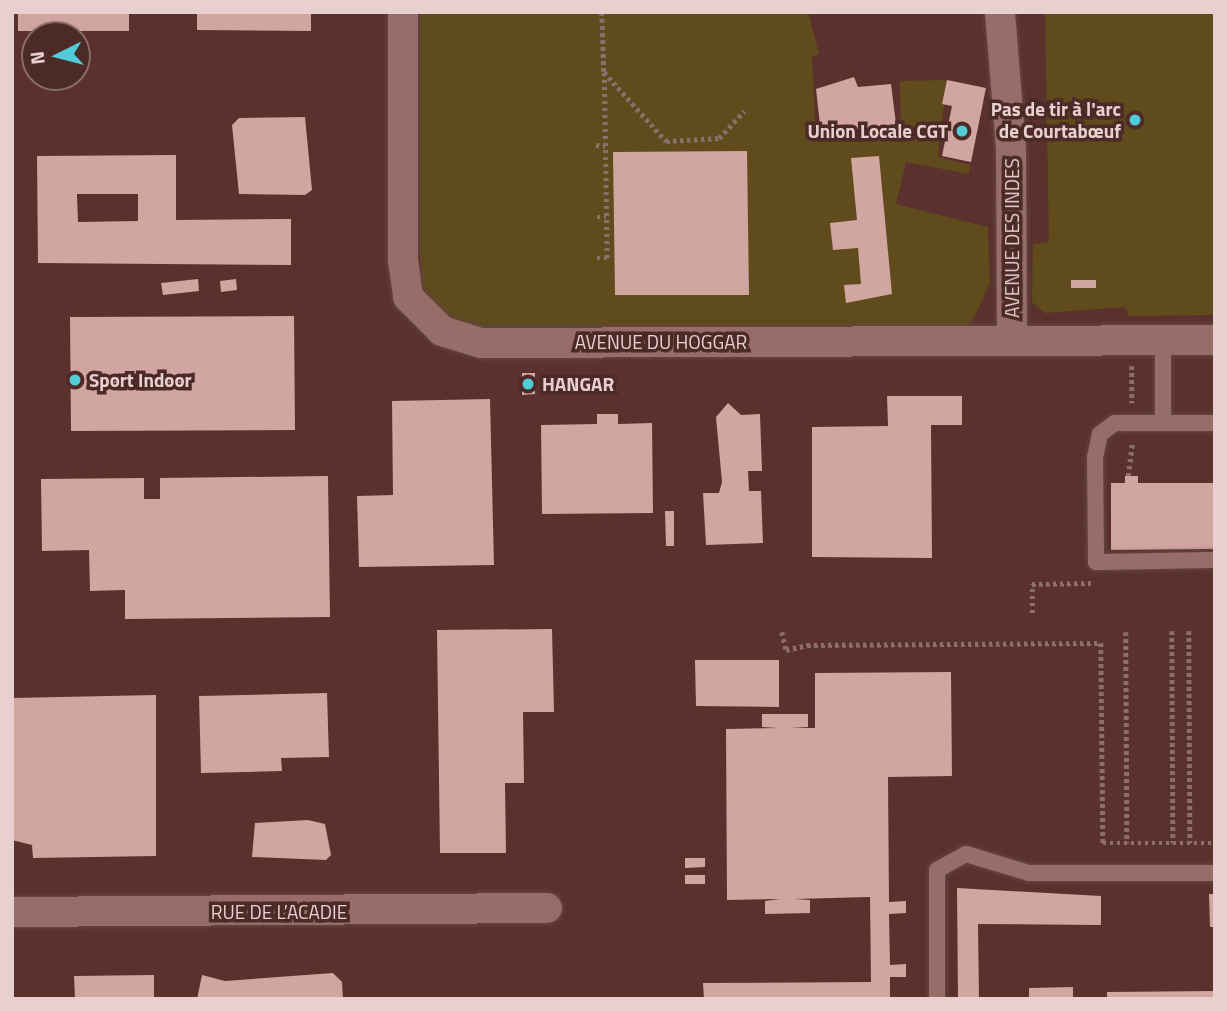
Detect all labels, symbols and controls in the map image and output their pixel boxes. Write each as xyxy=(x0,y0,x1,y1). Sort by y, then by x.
north arrow xyxy=(21,21,91,91)
text: N xyxy=(21,50,52,66)
place label: Pas de tir à l'arc de Courtabœuf xyxy=(991,98,1121,142)
marker: Pas de tir à l'arc de Courtabœuf xyxy=(1127,112,1143,128)
place label: Union Locale CGT xyxy=(807,120,948,142)
marker: Union Locale CGT xyxy=(954,123,970,139)
street label: AVENUE DES INDES xyxy=(1001,158,1023,318)
street label: AVENUE DU HOGGAR xyxy=(575,331,747,353)
place label: Sport Indoor xyxy=(89,369,192,391)
marker: Sport Indoor xyxy=(67,372,83,388)
place label: HANGAR xyxy=(542,373,614,395)
marker: HANGAR xyxy=(520,376,536,392)
street label: RUE DE L’ACADIE xyxy=(211,901,347,923)

